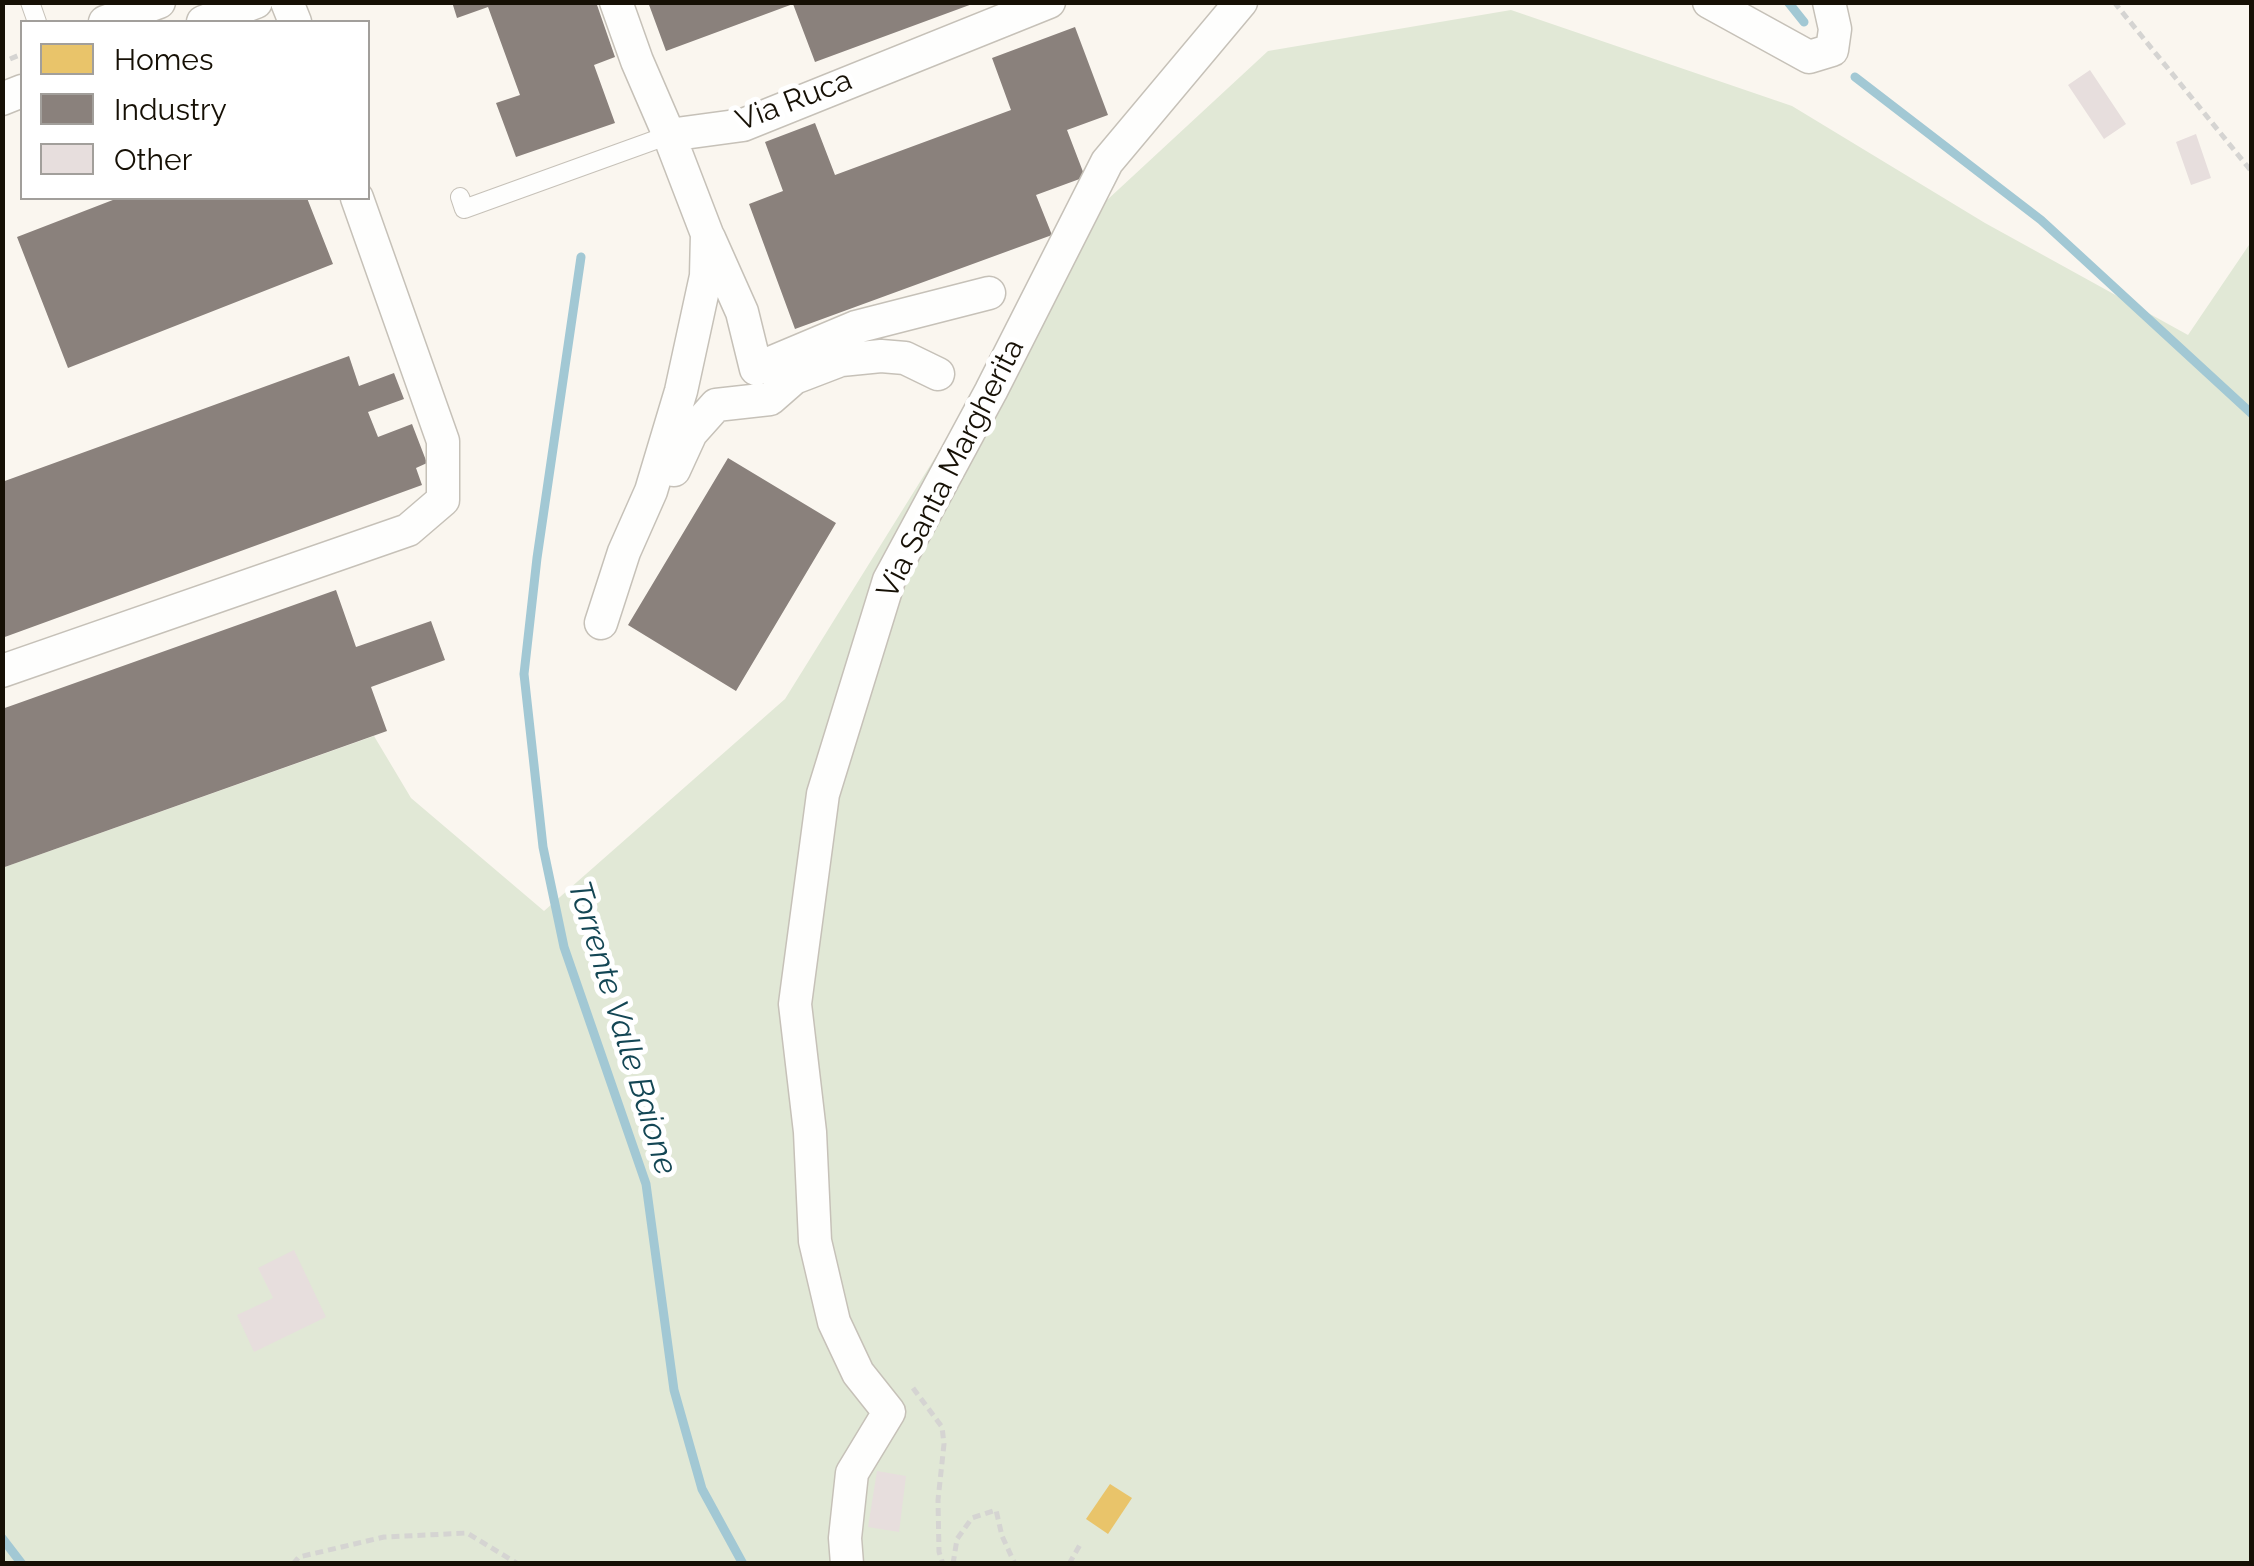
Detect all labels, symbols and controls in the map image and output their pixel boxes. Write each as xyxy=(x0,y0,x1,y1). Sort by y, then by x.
legend xyxy=(20,20,370,200)
text: Homes xyxy=(114,42,213,77)
street label: Via Ruca xyxy=(731,63,857,139)
text: Industry xyxy=(114,92,227,127)
text: Other xyxy=(114,142,192,177)
street label: Via Santa Margherita xyxy=(870,333,1032,605)
water label: Torrente Valle Baione xyxy=(559,877,685,1179)

